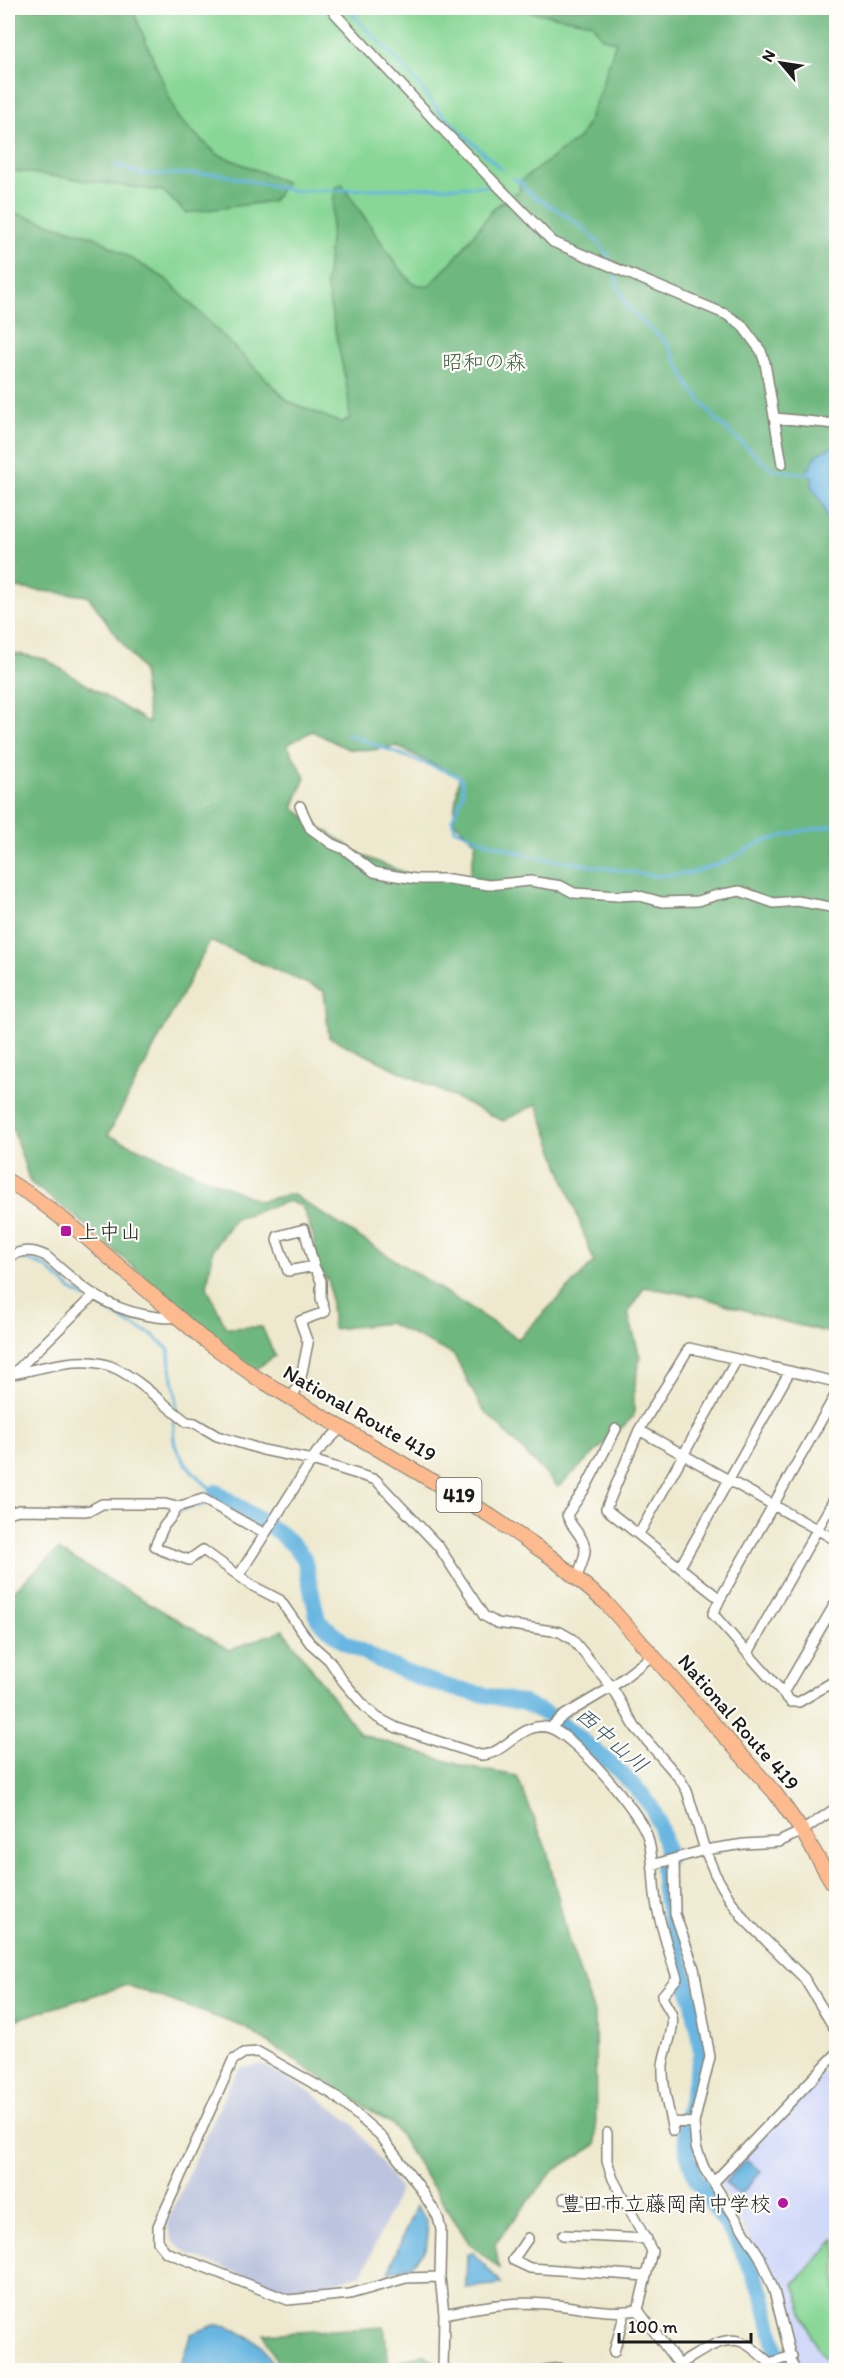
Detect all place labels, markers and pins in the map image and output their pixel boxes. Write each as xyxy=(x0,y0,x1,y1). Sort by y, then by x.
place label: 上中山 xyxy=(78,1219,141,1244)
marker: 上中山 xyxy=(59,1224,73,1238)
place label: 豊田市立藤岡南中学校 xyxy=(561,2191,771,2216)
marker: 豊田市立藤岡南中学校 xyxy=(776,2196,790,2210)

